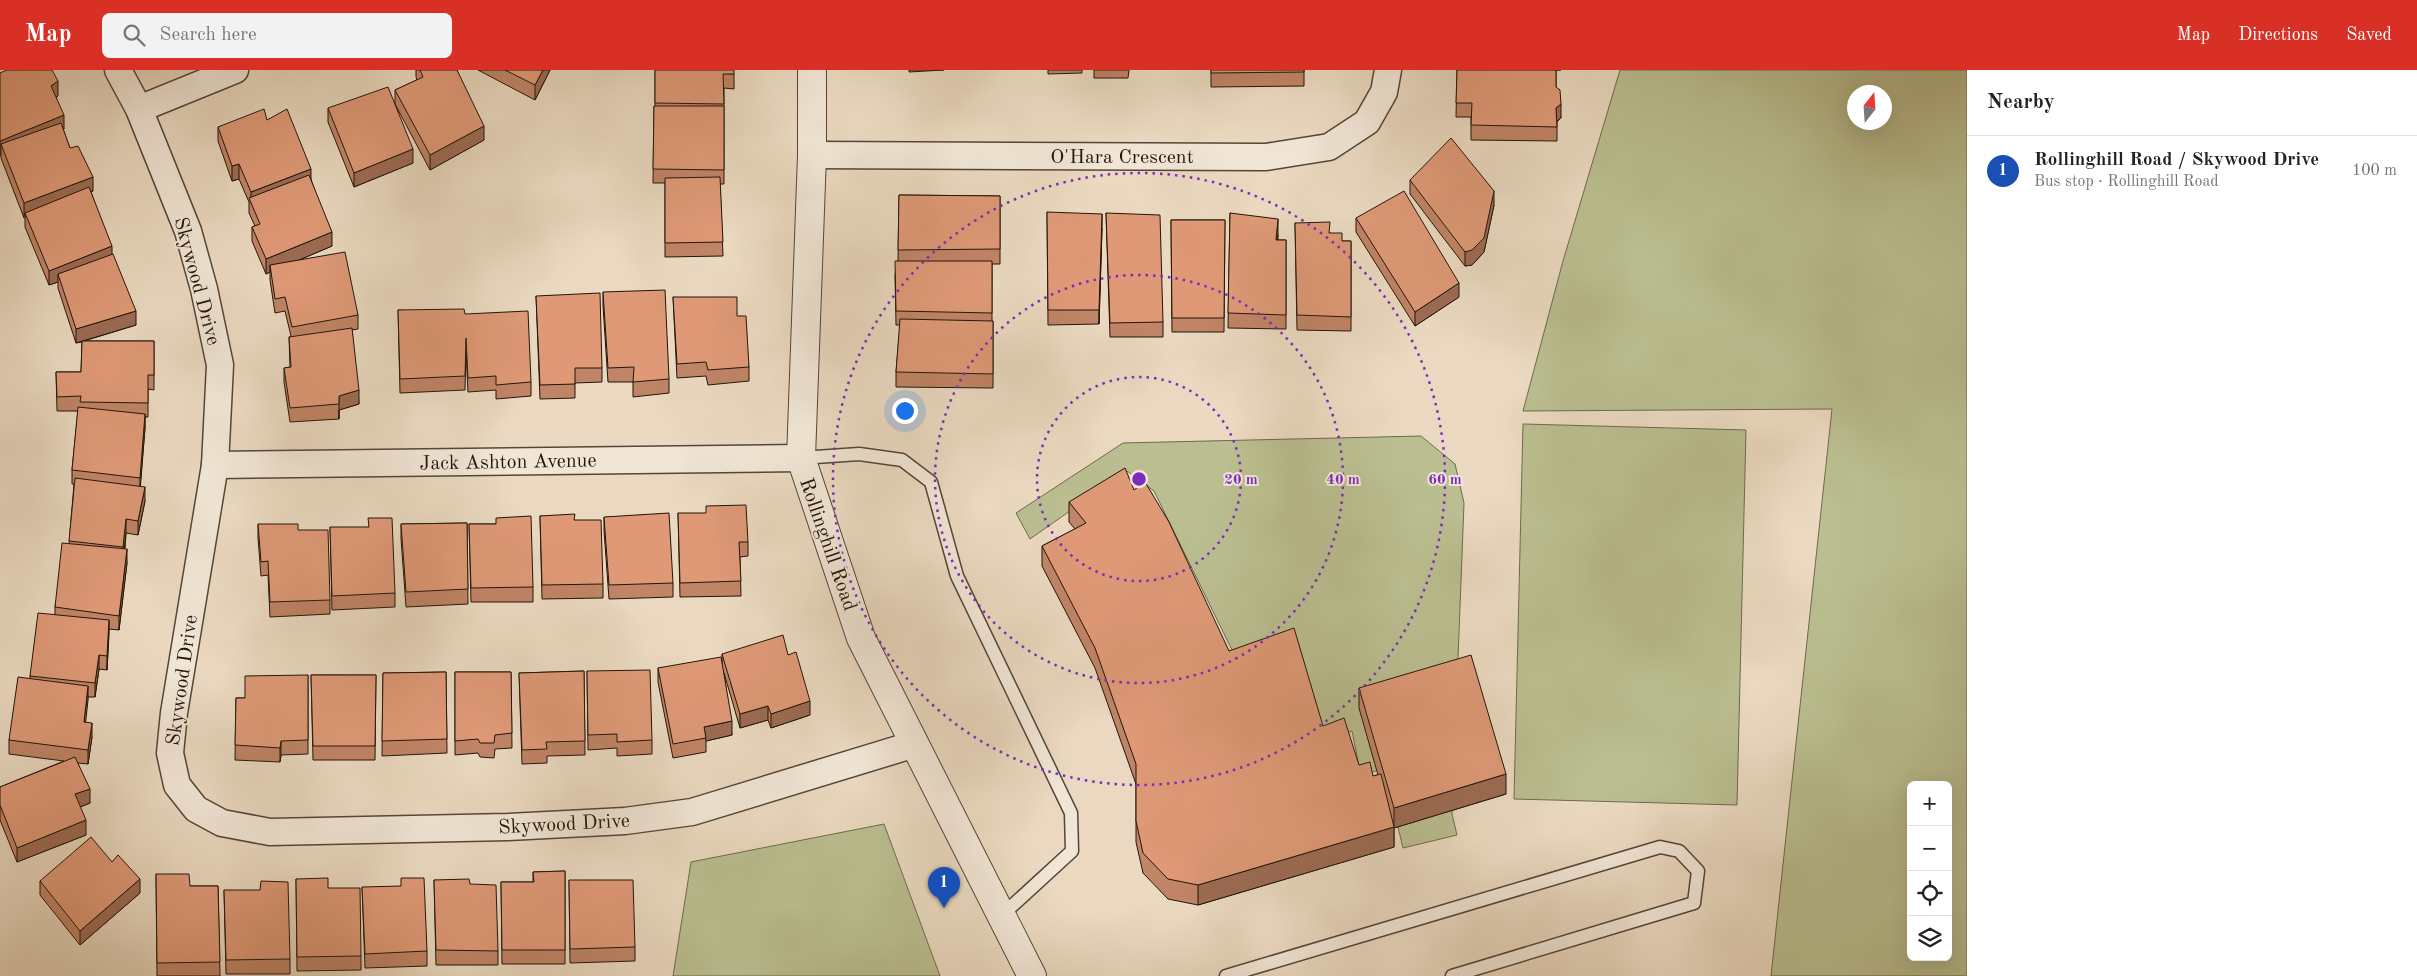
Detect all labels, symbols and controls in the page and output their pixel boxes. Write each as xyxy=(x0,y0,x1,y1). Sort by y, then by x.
search box xyxy=(102,13,452,58)
icon: search xyxy=(120,21,148,49)
text: Map xyxy=(25,23,72,47)
text: Search here xyxy=(160,26,257,45)
text: Map xyxy=(2177,26,2210,44)
text: Directions xyxy=(2238,26,2318,44)
text: Saved xyxy=(2346,26,2392,44)
north arrow xyxy=(1847,85,1892,130)
text: Nearby xyxy=(1987,92,2055,113)
street label: O'Hara Crescent xyxy=(1050,148,1194,168)
text: Rollinghill Road / Skywood Drive xyxy=(2034,151,2319,170)
text: 1 xyxy=(1998,163,2008,179)
text: 100 m xyxy=(2352,163,2397,179)
text: Bus stop · Rollinghill Road xyxy=(2034,174,2219,190)
street label: Skywood Drive xyxy=(169,215,223,348)
your location xyxy=(892,398,918,424)
street label: Jack Ashton Avenue xyxy=(419,451,597,475)
centre of rings xyxy=(1130,470,1148,488)
text: 20 m xyxy=(1224,473,1258,488)
text: 40 m xyxy=(1326,473,1360,488)
text: 60 m xyxy=(1428,473,1462,488)
street label: Rollinghill Road xyxy=(795,476,859,614)
street label: Skywood Drive xyxy=(164,614,202,747)
map controls xyxy=(1907,781,1952,961)
button: + xyxy=(1907,781,1952,826)
street label: Skywood Drive xyxy=(498,812,630,838)
button: − xyxy=(1907,826,1952,871)
pin: 1 xyxy=(928,867,960,908)
button: locate xyxy=(1907,871,1952,916)
button: layers xyxy=(1907,916,1952,961)

